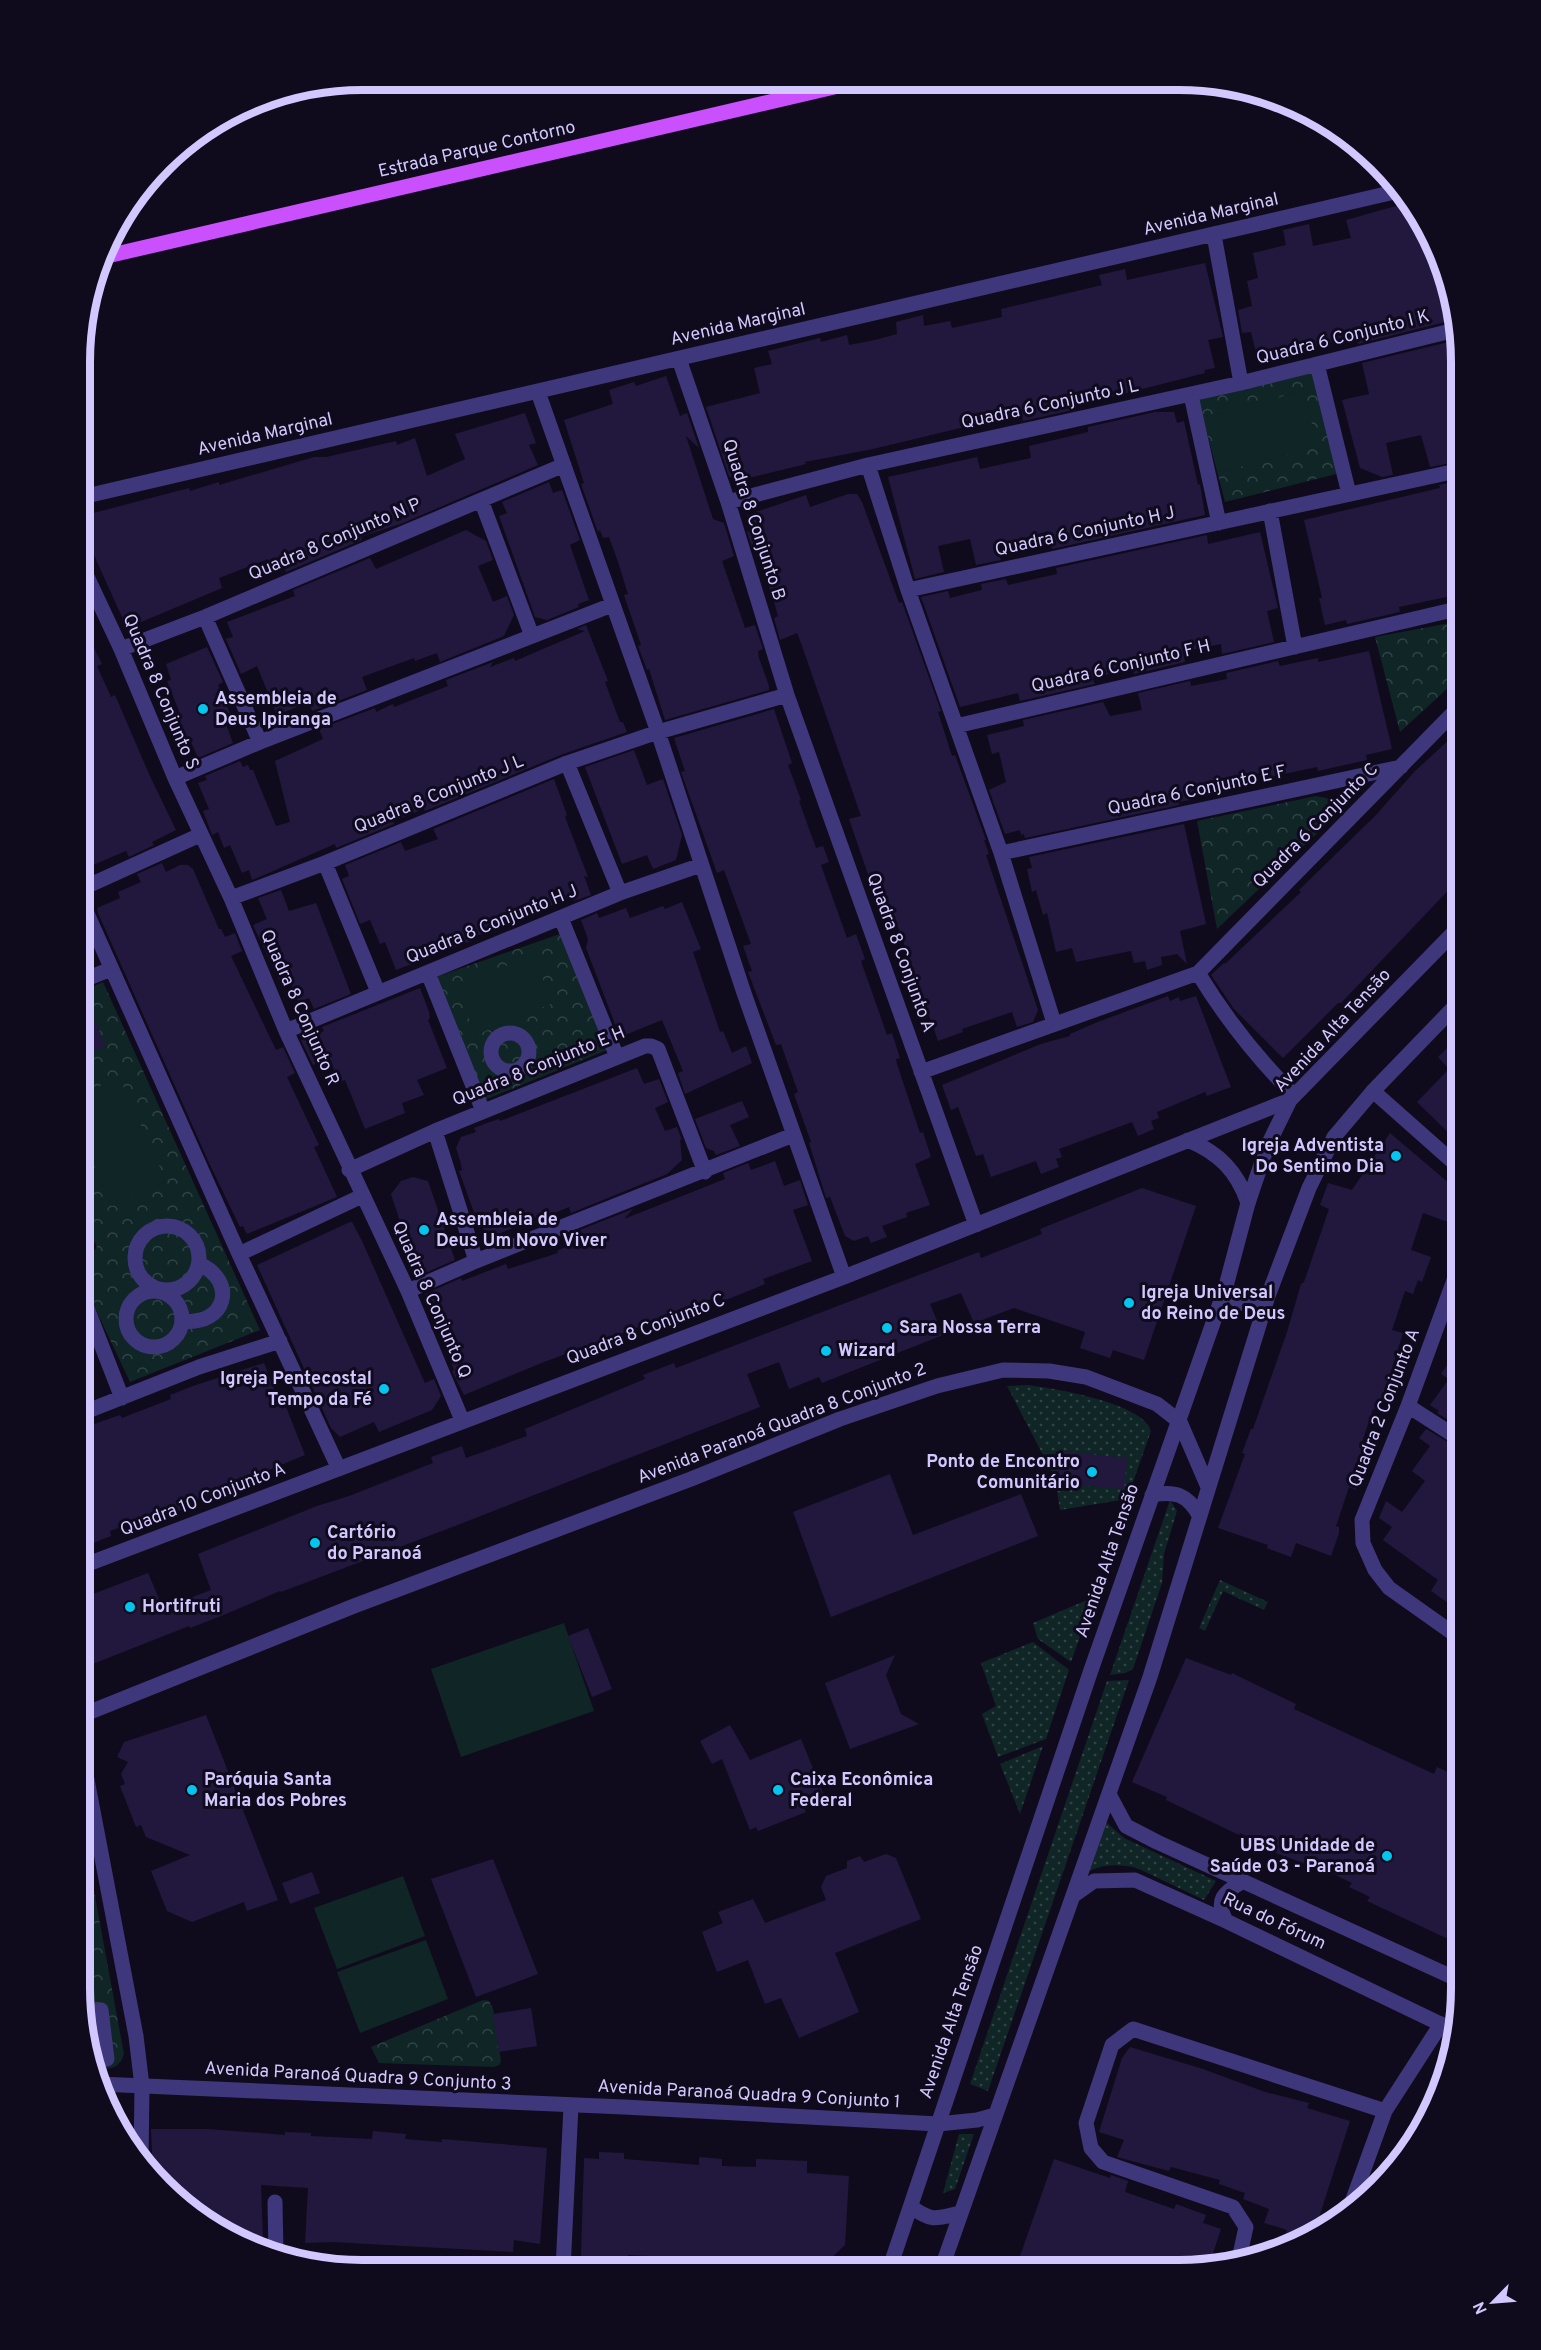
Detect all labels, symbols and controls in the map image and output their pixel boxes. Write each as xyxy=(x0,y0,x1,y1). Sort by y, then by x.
street label: Estrada Parque Contorno xyxy=(376,116,578,184)
street label: Avenida Marginal xyxy=(1141,188,1281,242)
street label: Avenida Marginal xyxy=(668,298,808,352)
street label: Quadra 6 Conjunto I K xyxy=(1254,305,1432,371)
street label: Quadra 6 Conjunto J L xyxy=(959,375,1141,435)
street label: Avenida Marginal xyxy=(195,408,335,462)
street label: Quadra 8 Conjunto B xyxy=(716,436,790,604)
street label: Quadra 8 Conjunto N P xyxy=(245,493,425,587)
street label: Quadra 6 Conjunto H J xyxy=(993,502,1177,562)
street label: Quadra 8 Conjunto S xyxy=(117,610,203,774)
street label: Quadra 6 Conjunto F H xyxy=(1029,635,1213,699)
place label: Assembleia de Deus Ipiranga xyxy=(215,688,337,732)
marker: Assembleia de Deus Ipiranga xyxy=(196,702,210,716)
street label: Quadra 8 Conjunto J L xyxy=(351,750,527,840)
street label: Quadra 6 Conjunto C xyxy=(1248,758,1384,894)
street label: Quadra 6 Conjunto E F xyxy=(1106,761,1288,821)
street label: Quadra 8 Conjunto A xyxy=(860,870,940,1036)
street label: Quadra 8 Conjunto H J xyxy=(403,880,581,970)
street label: Quadra 8 Conjunto R xyxy=(254,926,344,1090)
street label: Avenida Alta Tensão xyxy=(1270,964,1396,1098)
street label: Quadra 8 Conjunto E H xyxy=(449,1022,629,1112)
place label: Igreja Adventista Do Sentimo Dia xyxy=(1242,1135,1384,1179)
marker: Igreja Adventista Do Sentimo Dia xyxy=(1389,1149,1403,1163)
place label: Assembleia de Deus Um Novo Viver xyxy=(436,1209,608,1253)
street label: Quadra 8 Conjunto Q xyxy=(386,1218,476,1382)
marker: Assembleia de Deus Um Novo Viver xyxy=(417,1223,431,1237)
place label: Igreja Universal do Reino de Deus xyxy=(1141,1282,1285,1326)
street label: Quadra 8 Conjunto C xyxy=(563,1289,729,1371)
marker: Igreja Universal do Reino de Deus xyxy=(1122,1296,1136,1310)
place label: Sara Nossa Terra xyxy=(899,1317,1041,1340)
marker: Sara Nossa Terra xyxy=(880,1321,894,1335)
street label: Quadra 2 Conjunto A xyxy=(1344,1325,1426,1491)
place label: Wizard xyxy=(838,1340,896,1363)
marker: Wizard xyxy=(819,1344,833,1358)
street label: Avenida Paranoá Quadra 8 Conjunto 2 xyxy=(634,1358,930,1490)
place label: Igreja Pentecostal Tempo da Fé xyxy=(220,1368,372,1412)
marker: Igreja Pentecostal Tempo da Fé xyxy=(377,1382,391,1396)
place label: Ponto de Encontro Comunitário xyxy=(926,1451,1080,1495)
street label: Quadra 10 Conjunto A xyxy=(117,1458,289,1542)
marker: Ponto de Encontro Comunitário xyxy=(1085,1465,1099,1479)
street label: Avenida Alta Tensão xyxy=(1071,1481,1145,1641)
place label: Cartório do Paranoá xyxy=(327,1522,422,1566)
marker: Cartório do Paranoá xyxy=(308,1536,322,1550)
place label: Hortifruti xyxy=(142,1596,221,1619)
marker: Hortifruti xyxy=(123,1600,137,1614)
place label: Paróquia Santa Maria dos Pobres xyxy=(204,1769,347,1813)
place label: Caixa Econômica Federal xyxy=(790,1769,933,1813)
marker: Paróquia Santa Maria dos Pobres xyxy=(185,1783,199,1797)
marker: Caixa Econômica Federal xyxy=(771,1783,785,1797)
place label: UBS Unidade de Saúde 03 - Paranoá xyxy=(1210,1835,1375,1879)
marker: UBS Unidade de Saúde 03 - Paranoá xyxy=(1380,1849,1394,1863)
street label: Rua do Fórum xyxy=(1219,1888,1329,1956)
street label: Avenida Alta Tensão xyxy=(915,1942,989,2102)
street label: Avenida Paranoá Quadra 9 Conjunto 3 xyxy=(204,2057,512,2097)
street label: Avenida Paranoá Quadra 9 Conjunto 1 xyxy=(597,2076,901,2114)
north arrow xyxy=(1463,2272,1523,2332)
text: N xyxy=(1470,2298,1493,2317)

